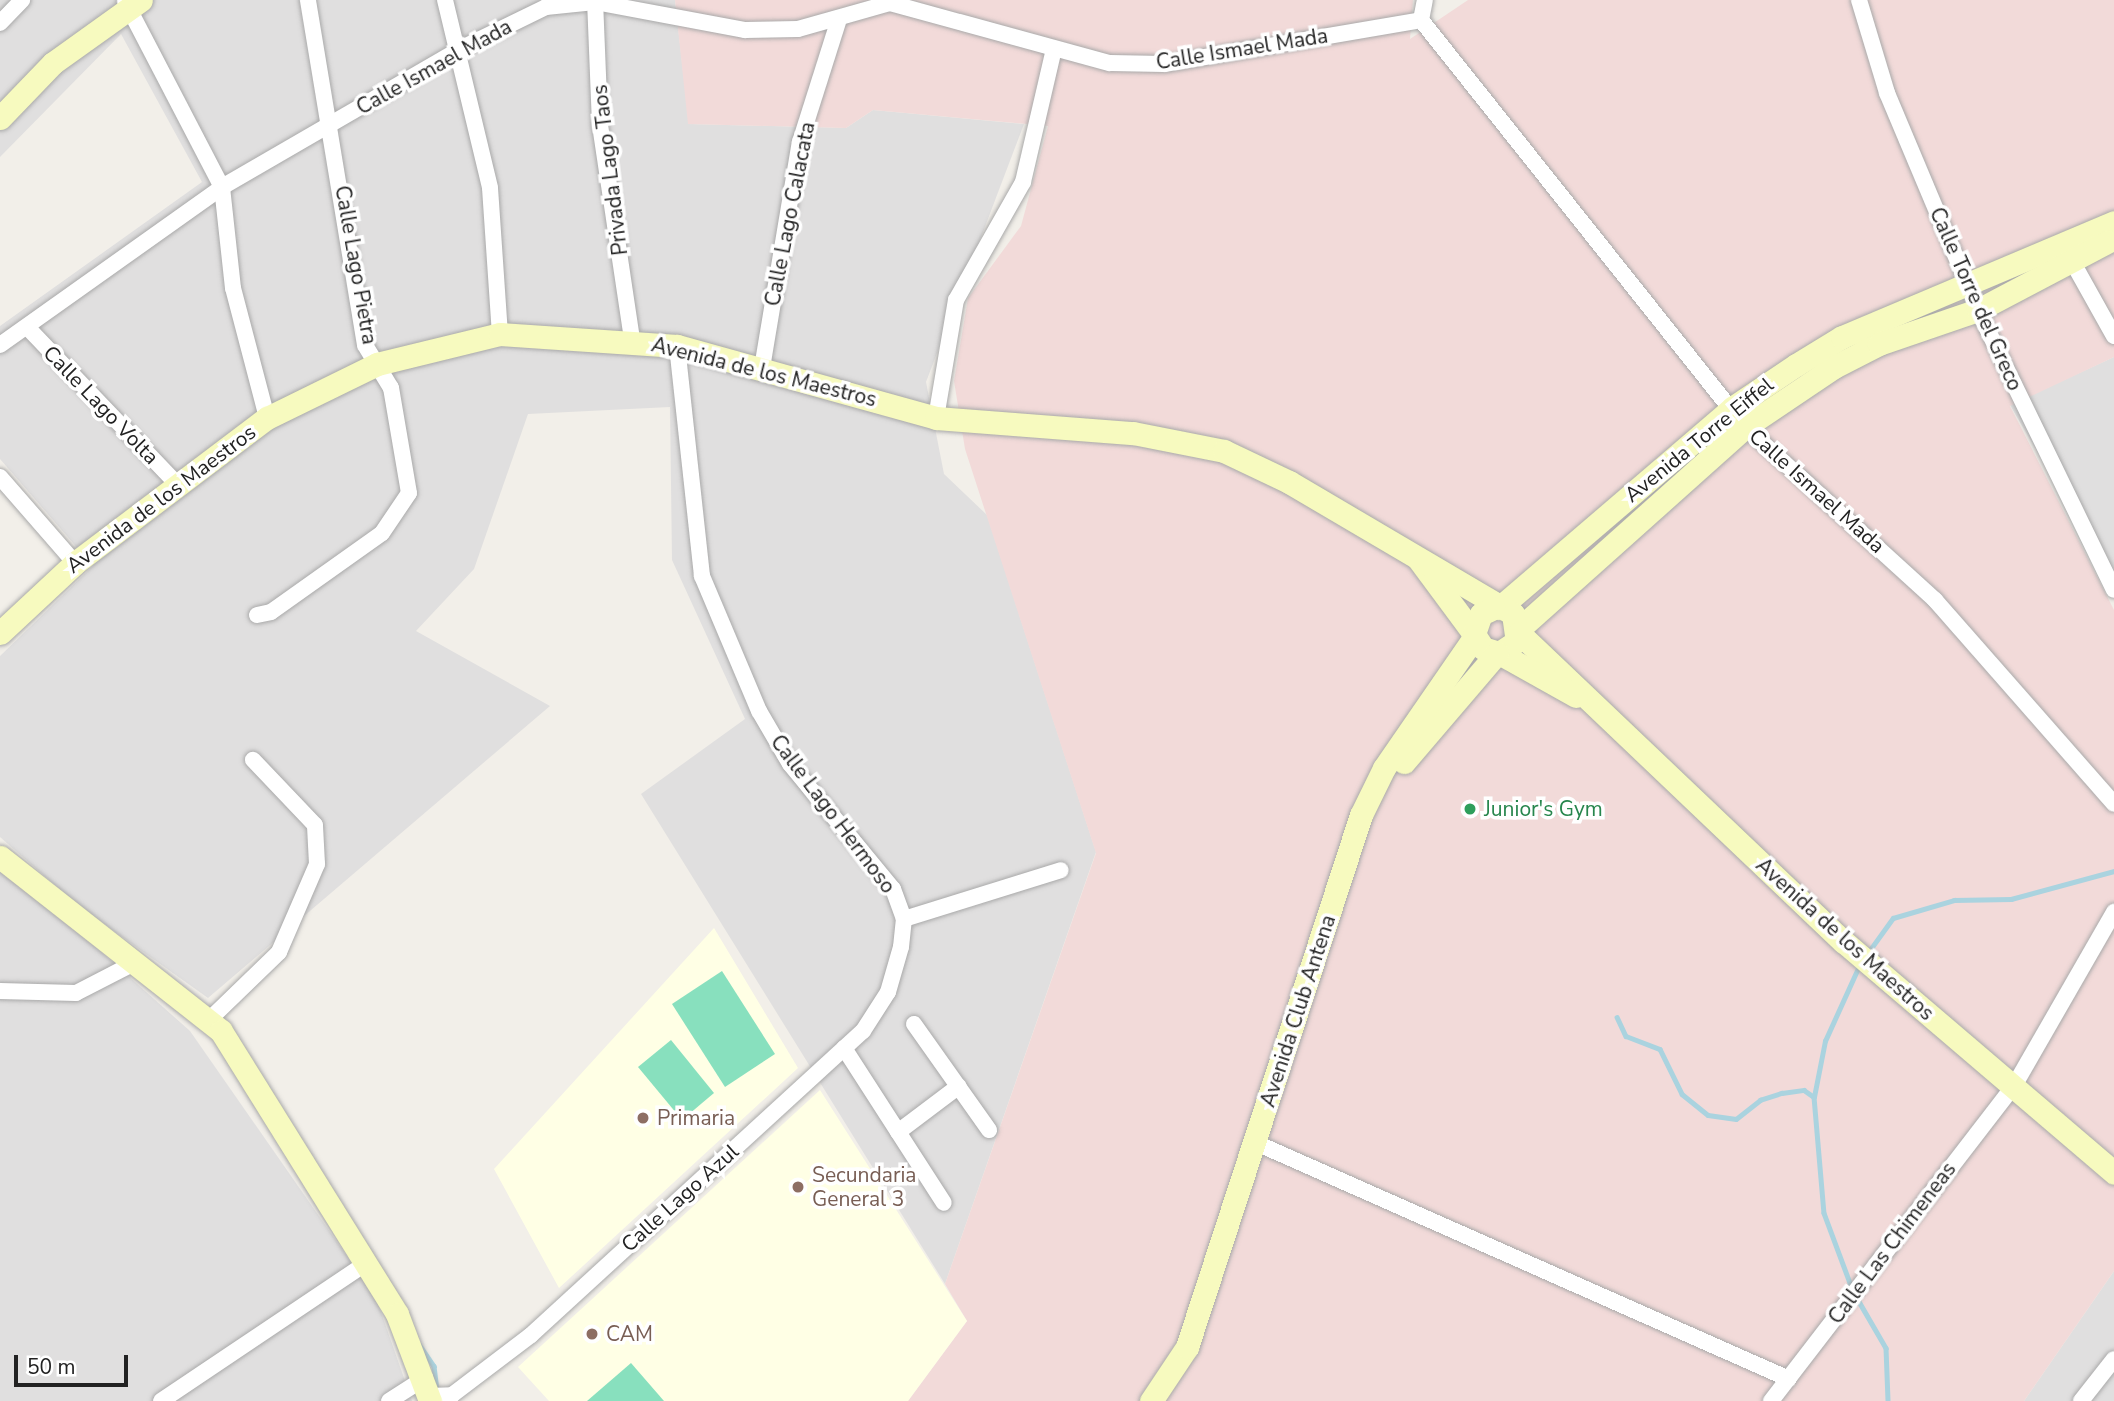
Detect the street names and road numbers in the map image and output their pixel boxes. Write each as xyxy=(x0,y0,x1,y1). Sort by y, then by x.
street label: Calle Ismael Mada xyxy=(352,14,516,120)
street label: Calle Ismael Mada xyxy=(1154,23,1330,75)
street label: Privada Lago Taos xyxy=(587,83,633,257)
street label: Calle Lago Calacata xyxy=(760,120,820,308)
street label: Calle Lago Pietra xyxy=(330,184,382,346)
street label: Calle Torre del Greco xyxy=(1924,203,2028,395)
street label: Avenida de los Maestros xyxy=(649,332,879,412)
street label: Calle Lago Volta xyxy=(38,340,164,470)
street label: Avenida Torre Eiffel xyxy=(1619,372,1779,508)
street label: Avenida de los Maestros xyxy=(61,419,261,579)
street label: Calle Ismael Mada xyxy=(1744,424,1890,558)
street label: Calle Lago Hermoso xyxy=(765,730,901,898)
street label: Avenida de los Maestros xyxy=(1751,852,1939,1026)
street label: Avenida Club Antena xyxy=(1255,912,1341,1110)
street label: Calle Lago Azul xyxy=(616,1139,744,1257)
street label: Calle Las Chimeneas xyxy=(1823,1157,1961,1329)

